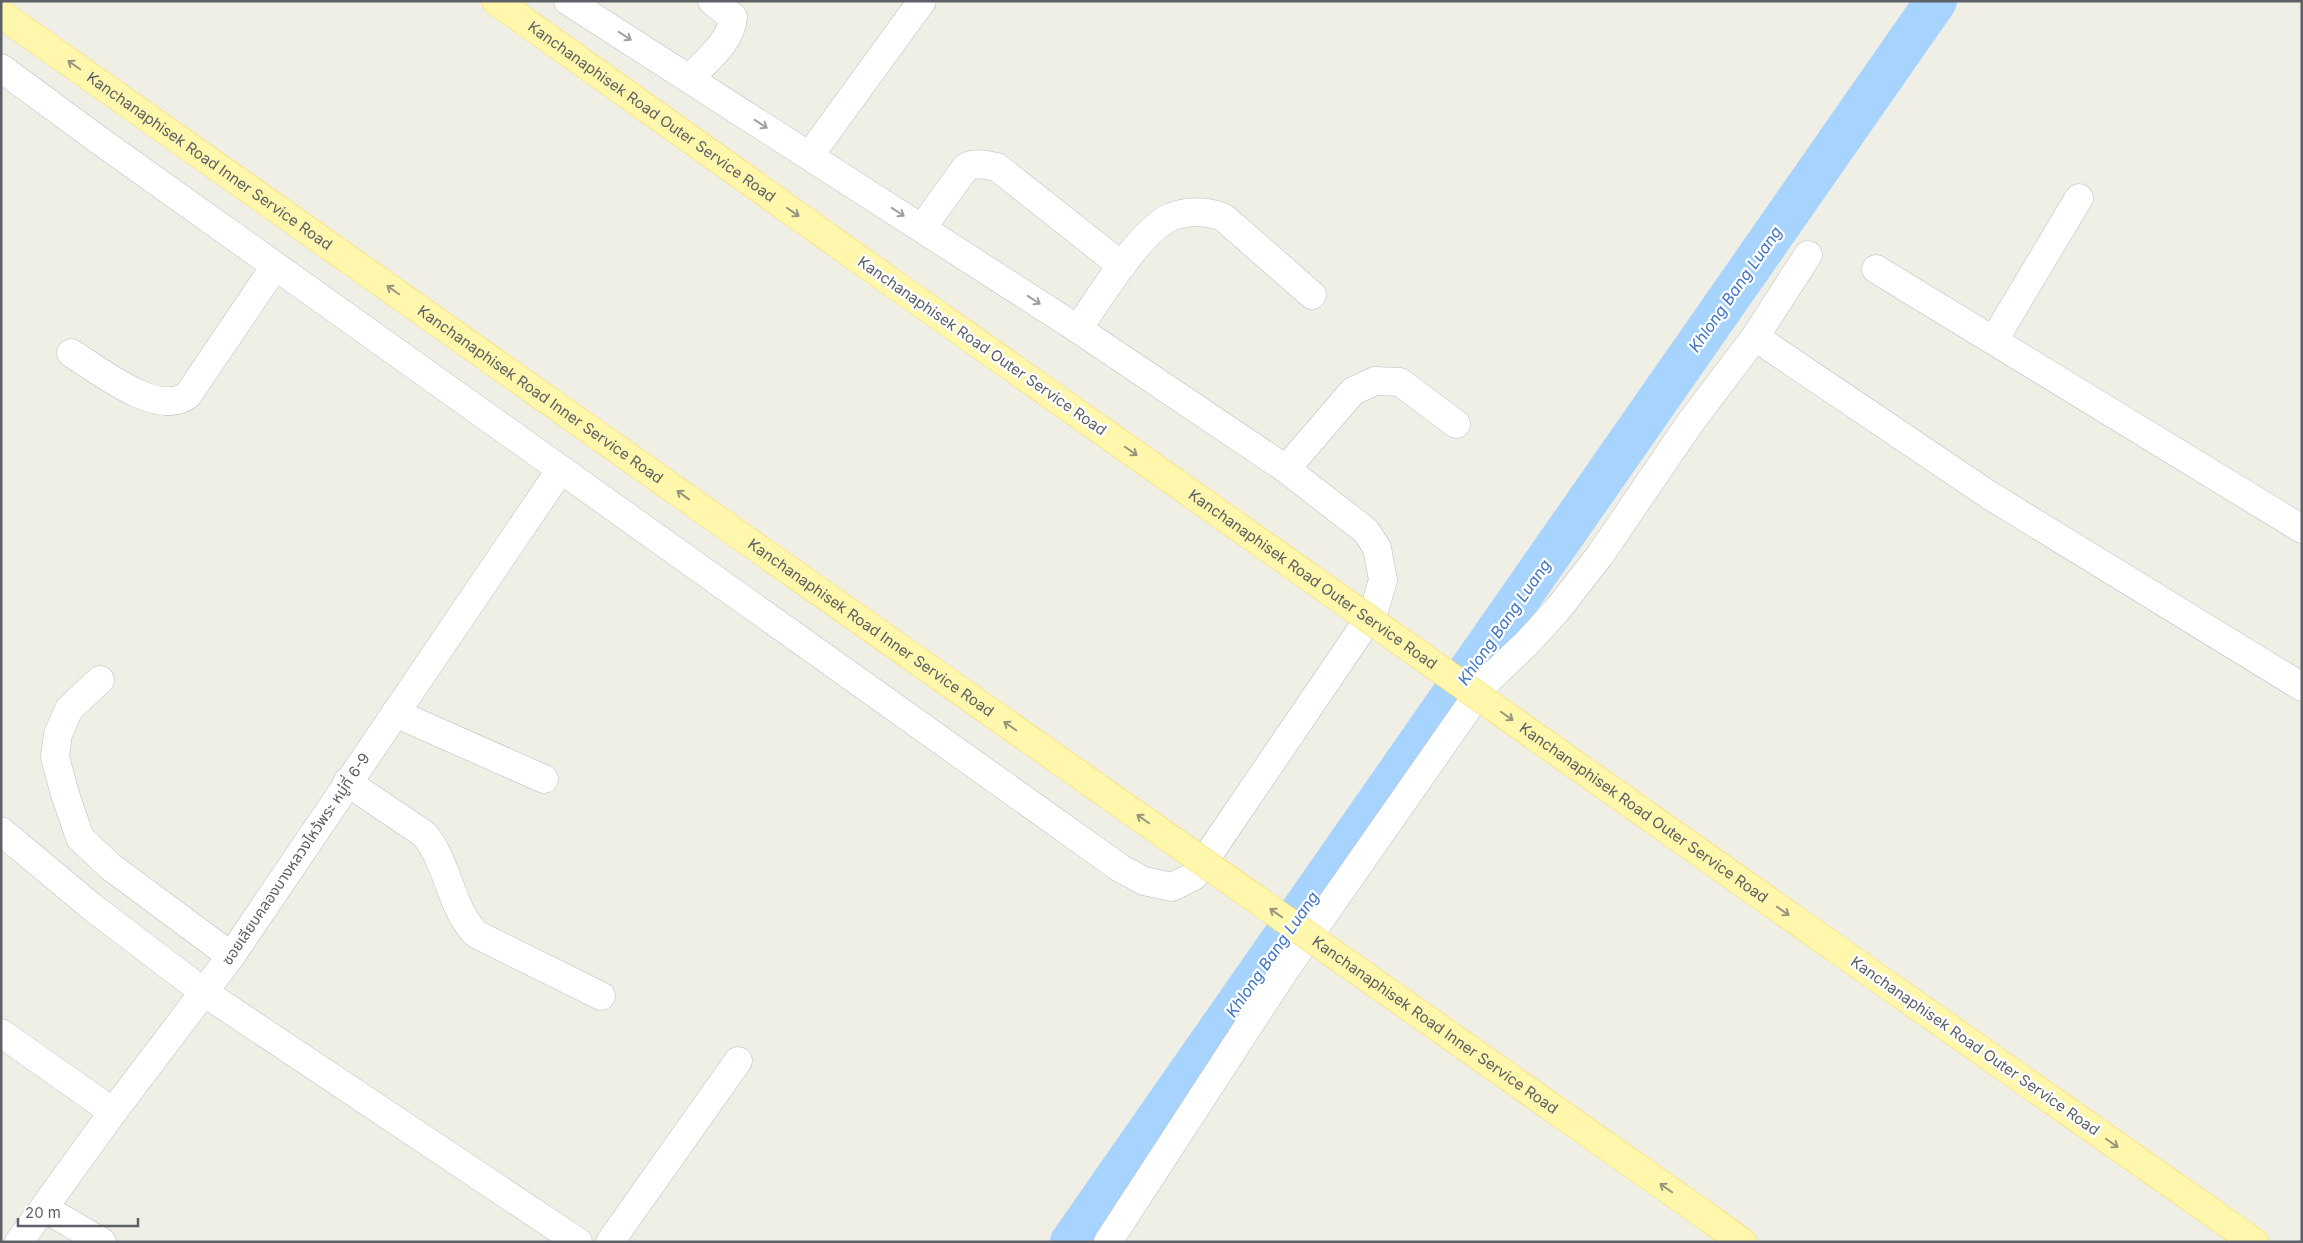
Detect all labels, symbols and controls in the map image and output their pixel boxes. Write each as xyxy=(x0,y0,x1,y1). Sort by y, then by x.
street label: Kanchanaphisek Road Outer Service Road xyxy=(524,17,780,206)
one-way arrow xyxy=(617,31,631,41)
one-way arrow xyxy=(68,60,82,70)
street label: Kanchanaphisek Road Inner Service Road xyxy=(83,67,336,254)
one-way arrow xyxy=(754,119,768,129)
one-way arrow xyxy=(786,207,800,217)
one-way arrow xyxy=(891,207,905,217)
water label: Khlong Bang Luang xyxy=(1684,222,1786,356)
street label: Kanchanaphisek Road Outer Service Road xyxy=(854,252,1110,439)
one-way arrow xyxy=(386,285,400,295)
one-way arrow xyxy=(1027,295,1041,306)
street label: Kanchanaphisek Road Inner Service Road xyxy=(414,301,667,487)
one-way arrow xyxy=(1124,446,1138,456)
street label: Kanchanaphisek Road Outer Service Road xyxy=(1185,485,1441,673)
one-way arrow xyxy=(676,490,690,500)
street label: Kanchanaphisek Road Inner Service Road xyxy=(744,534,998,720)
water label: Khlong Bang Luang xyxy=(1453,555,1555,689)
one-way arrow xyxy=(1500,711,1514,721)
street label: Kanchanaphisek Road Outer Service Road xyxy=(1516,718,1772,907)
one-way arrow xyxy=(1003,721,1017,731)
street label: ซอยเลียบคลองบางหลวงไหว้พระ หมู่ที่ 6-9 xyxy=(216,748,374,968)
one-way arrow xyxy=(1137,814,1150,825)
water label: Khlong Bang Luang xyxy=(1221,887,1323,1021)
one-way arrow xyxy=(1775,906,1789,916)
one-way arrow xyxy=(1269,908,1283,918)
street label: Kanchanaphisek Road Inner Service Road xyxy=(1309,932,1562,1118)
street label: Kanchanaphisek Road Outer Service Road xyxy=(1847,952,2103,1139)
one-way arrow xyxy=(2105,1138,2119,1148)
one-way arrow xyxy=(1659,1183,1673,1193)
scale bar xyxy=(18,1196,138,1228)
text: 20 m xyxy=(25,1203,61,1222)

